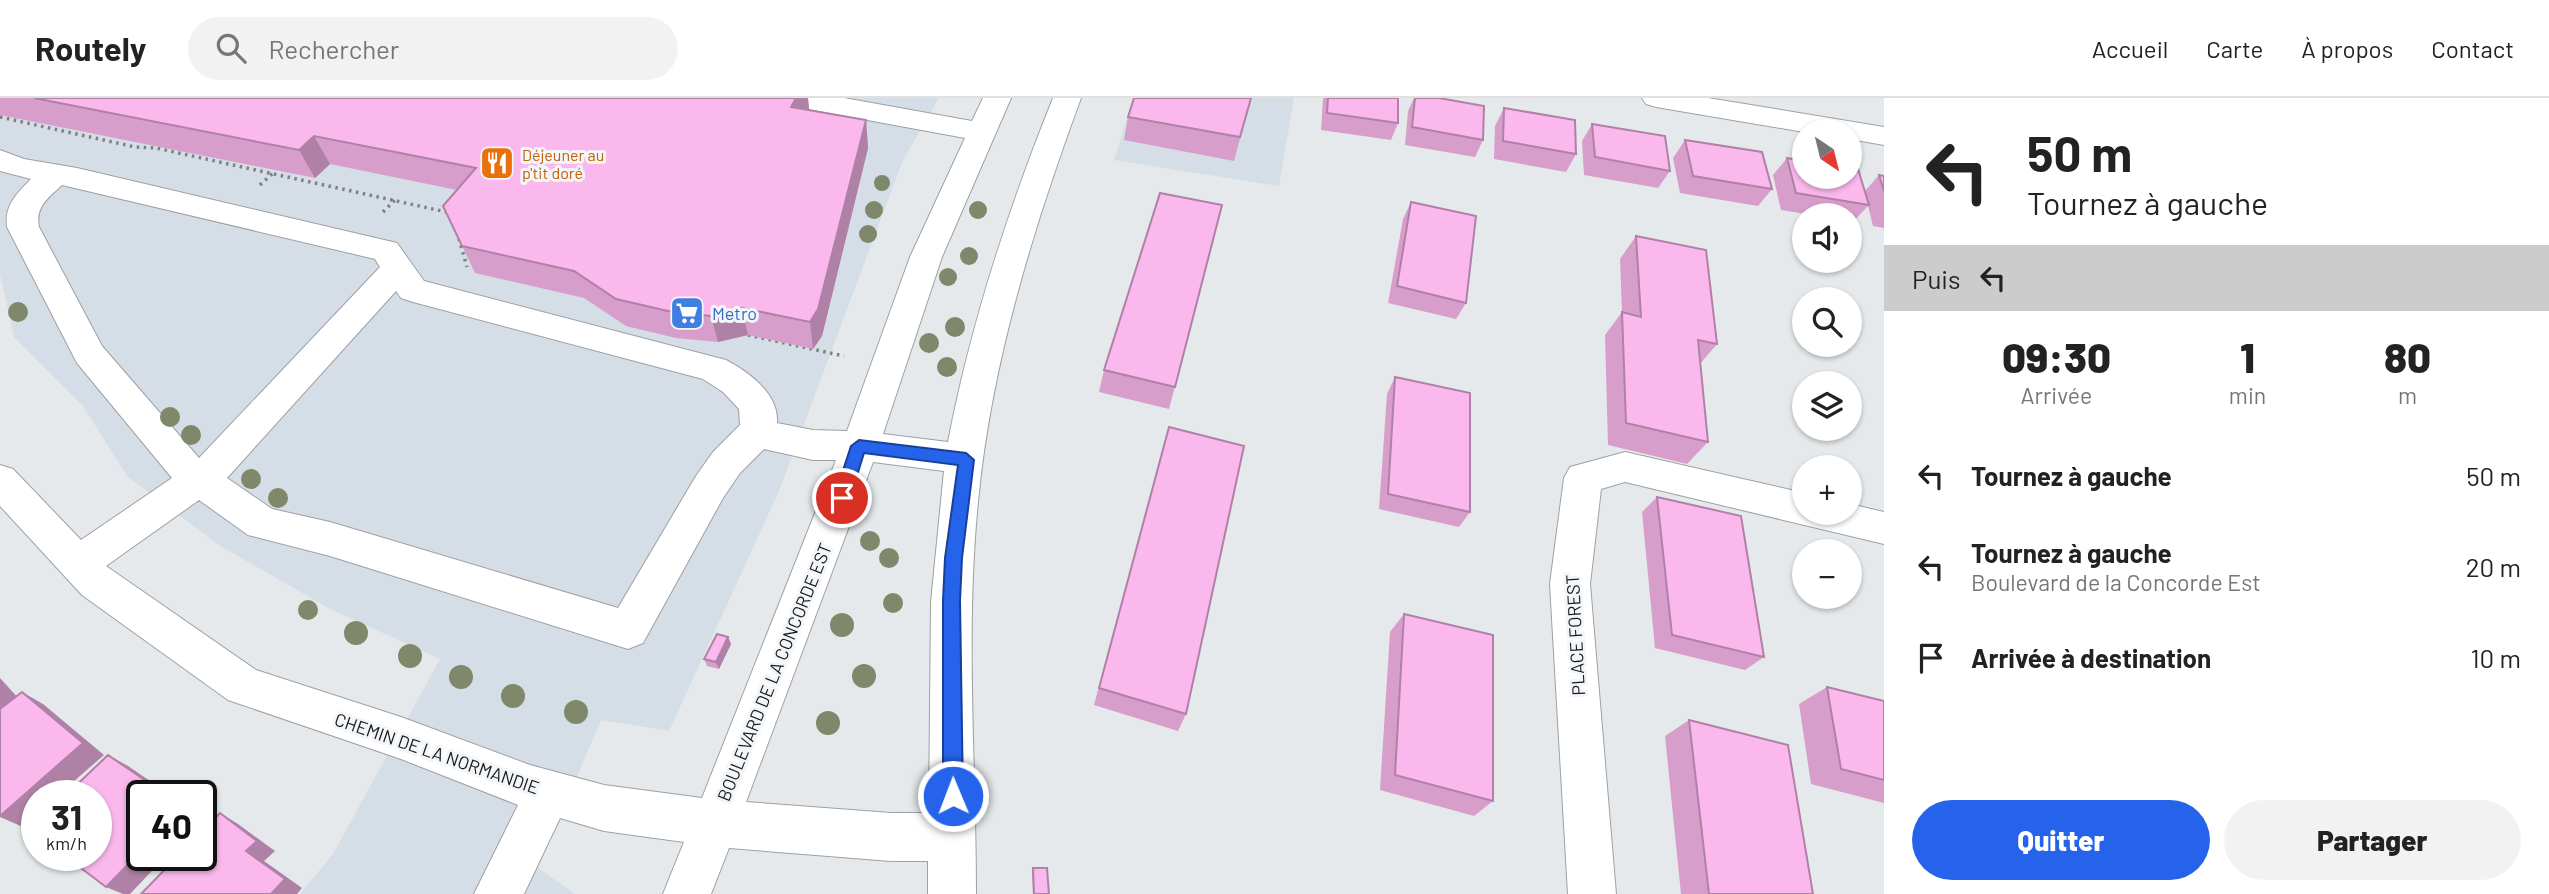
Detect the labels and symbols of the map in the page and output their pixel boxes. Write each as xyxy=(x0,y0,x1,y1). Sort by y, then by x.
north arrow xyxy=(1792,119,1862,189)
restaurant icon: Déjeuner au p'tit doré xyxy=(478,144,516,182)
place label: Déjeuner au p'tit doré xyxy=(522,145,604,182)
supermarket icon: Metro xyxy=(668,294,706,332)
place label: Metro xyxy=(712,302,757,324)
pin xyxy=(812,468,872,528)
street label: BOULEVARD DE LA CONCORDE EST xyxy=(712,540,836,804)
street label: PLACE FOREST xyxy=(1561,574,1589,696)
street label: CHEMIN DE LA NORMANDIE xyxy=(332,708,542,798)
position arrow xyxy=(916,759,990,833)
speed limit sign: 40 xyxy=(126,780,217,871)

